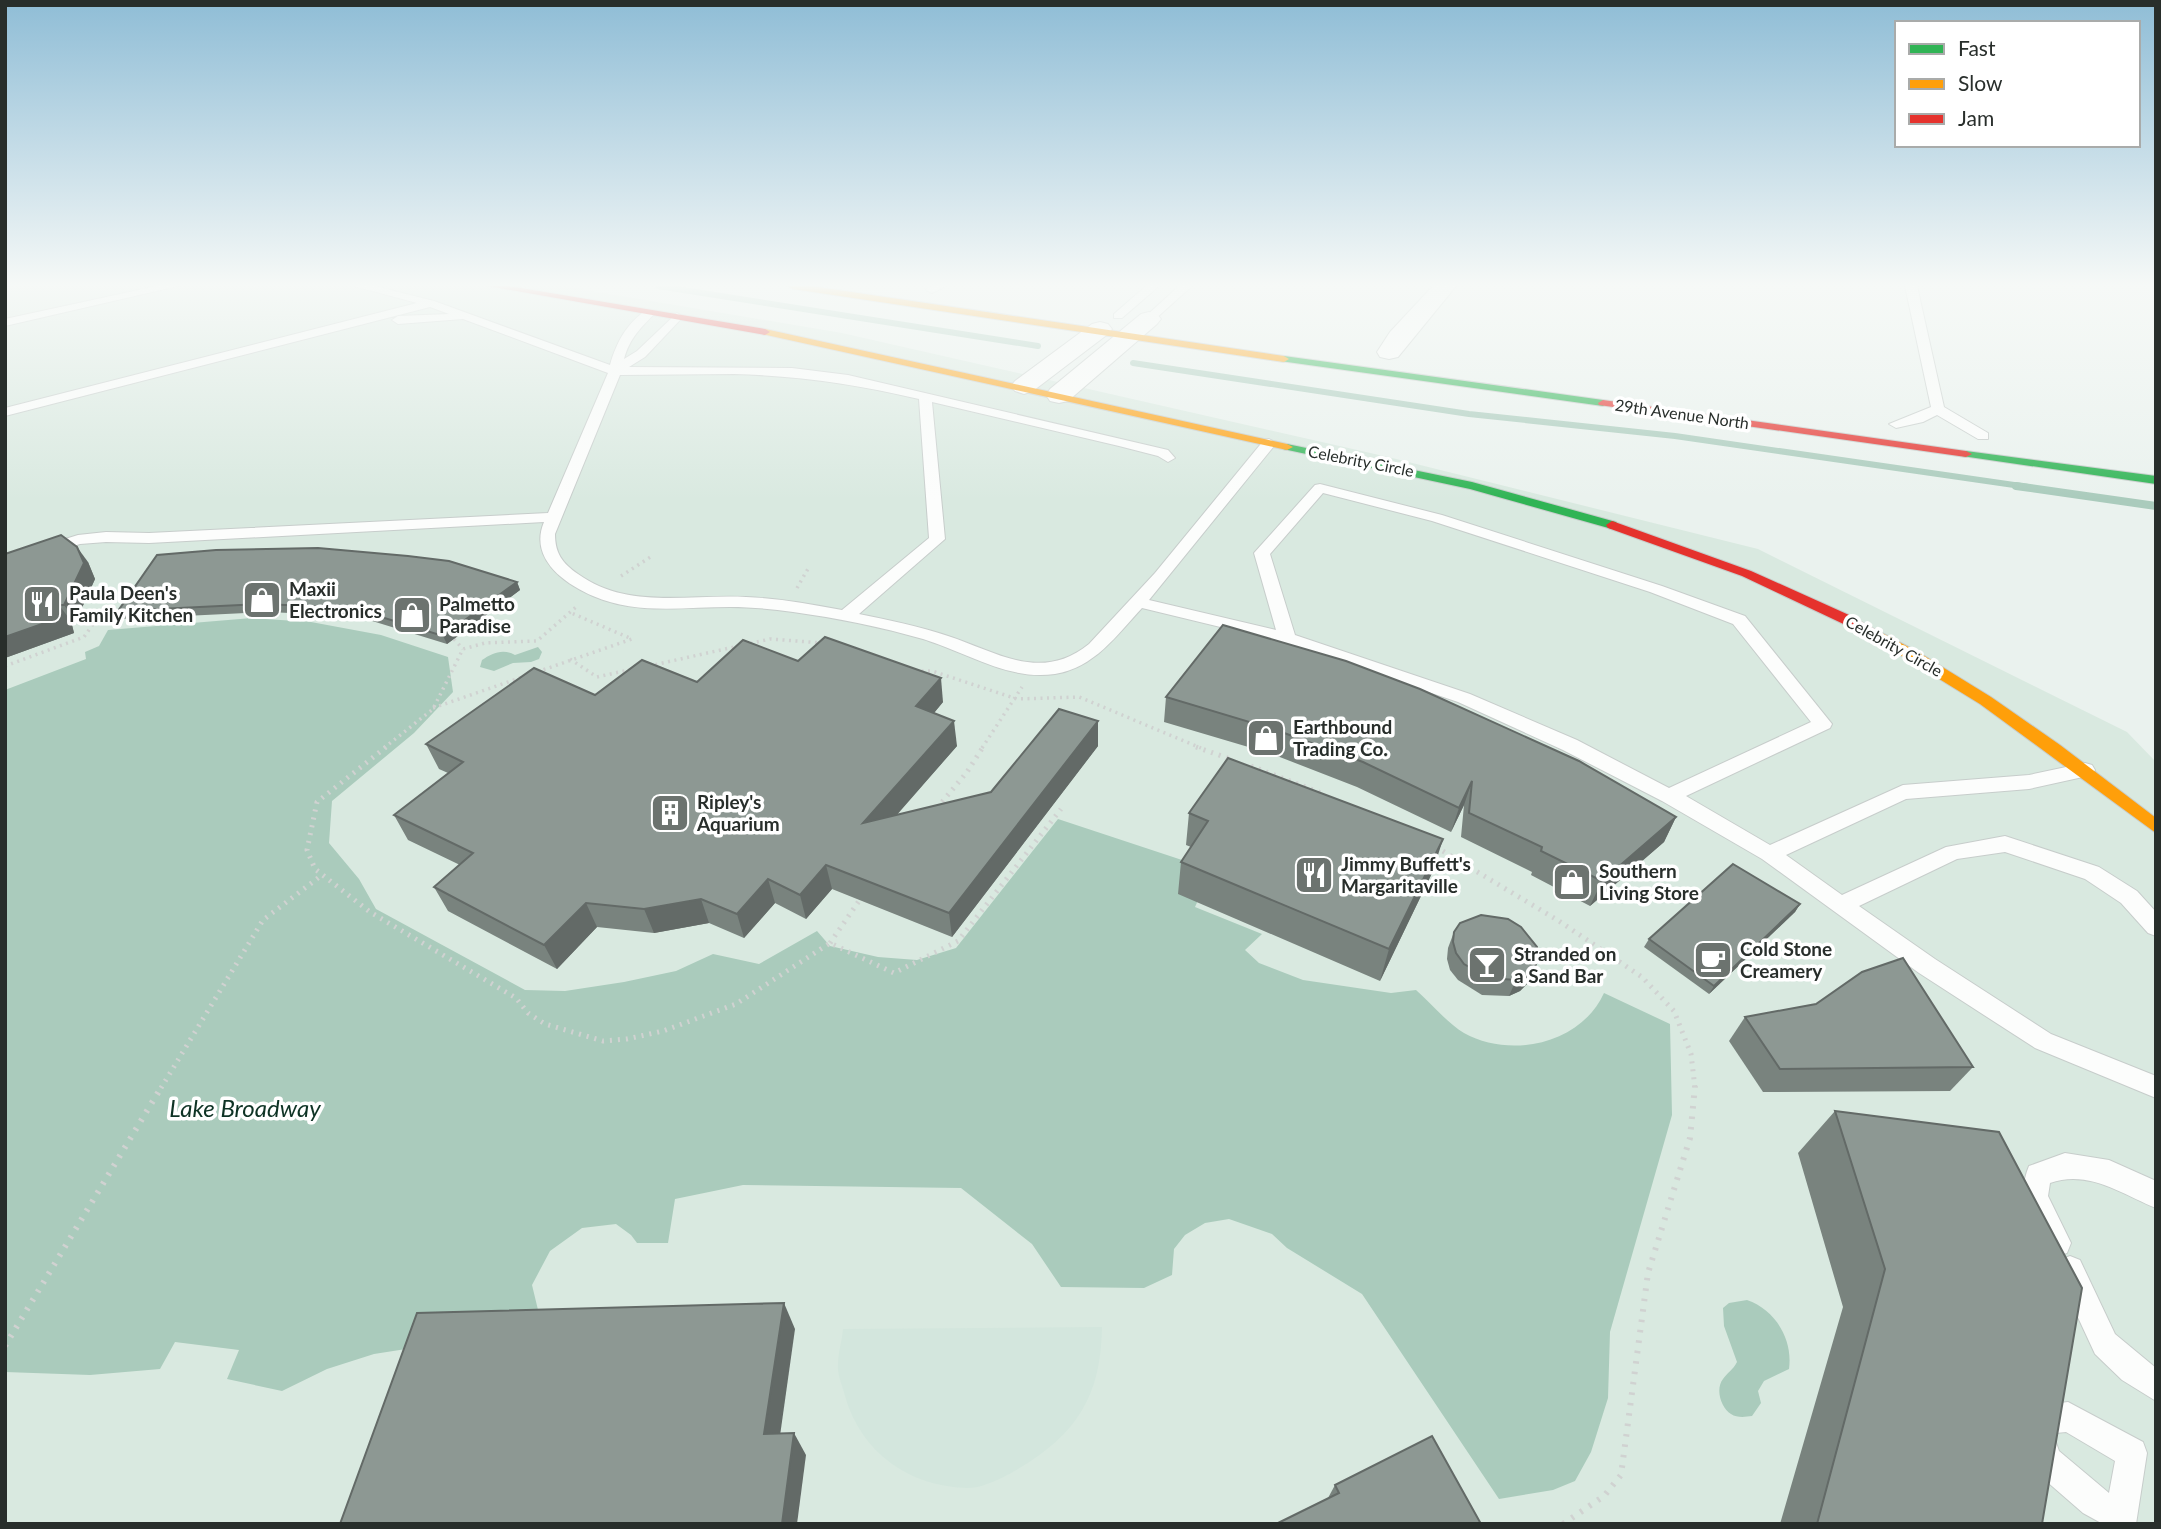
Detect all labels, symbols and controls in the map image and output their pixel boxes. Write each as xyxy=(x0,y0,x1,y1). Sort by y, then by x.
legend xyxy=(1895,21,2140,147)
text: Fast xyxy=(1958,35,1996,60)
text: Slow xyxy=(1958,70,2003,95)
text: Jam xyxy=(1958,105,1994,130)
street label: 29th Avenue North xyxy=(1614,395,1750,432)
street label: Celebrity Circle xyxy=(1307,441,1416,480)
place label: Maxii Electronics xyxy=(289,577,382,622)
shop icon: Maxii Electronics xyxy=(241,579,283,621)
place label: Paula Deen's Family Kitchen xyxy=(69,581,193,626)
restaurant icon: Paula Deen's Family Kitchen xyxy=(21,583,63,625)
place label: Palmetto Paradise xyxy=(439,592,515,637)
shop icon: Palmetto Paradise xyxy=(391,594,433,636)
street label: Celebrity Circle xyxy=(1843,611,1946,680)
place label: Earthbound Trading Co. xyxy=(1293,715,1392,760)
shop icon: Earthbound Trading Co. xyxy=(1245,717,1287,759)
place label: Ripley's Aquarium xyxy=(696,790,780,835)
building icon: Ripley's Aquarium xyxy=(649,792,691,834)
place label: Jimmy Buffett's Margaritaville xyxy=(1341,852,1471,897)
restaurant icon: Jimmy Buffett's Margaritaville xyxy=(1293,854,1335,896)
place label: Southern Living Store xyxy=(1599,859,1699,904)
shop icon: Southern Living Store xyxy=(1551,861,1593,903)
place label: Cold Stone Creamery xyxy=(1740,937,1832,982)
cafe icon: Cold Stone Creamery xyxy=(1692,939,1734,981)
place label: Stranded on a Sand Bar xyxy=(1514,942,1616,987)
bar icon: Stranded on a Sand Bar xyxy=(1466,944,1508,986)
water label: Lake Broadway xyxy=(169,1093,321,1122)

